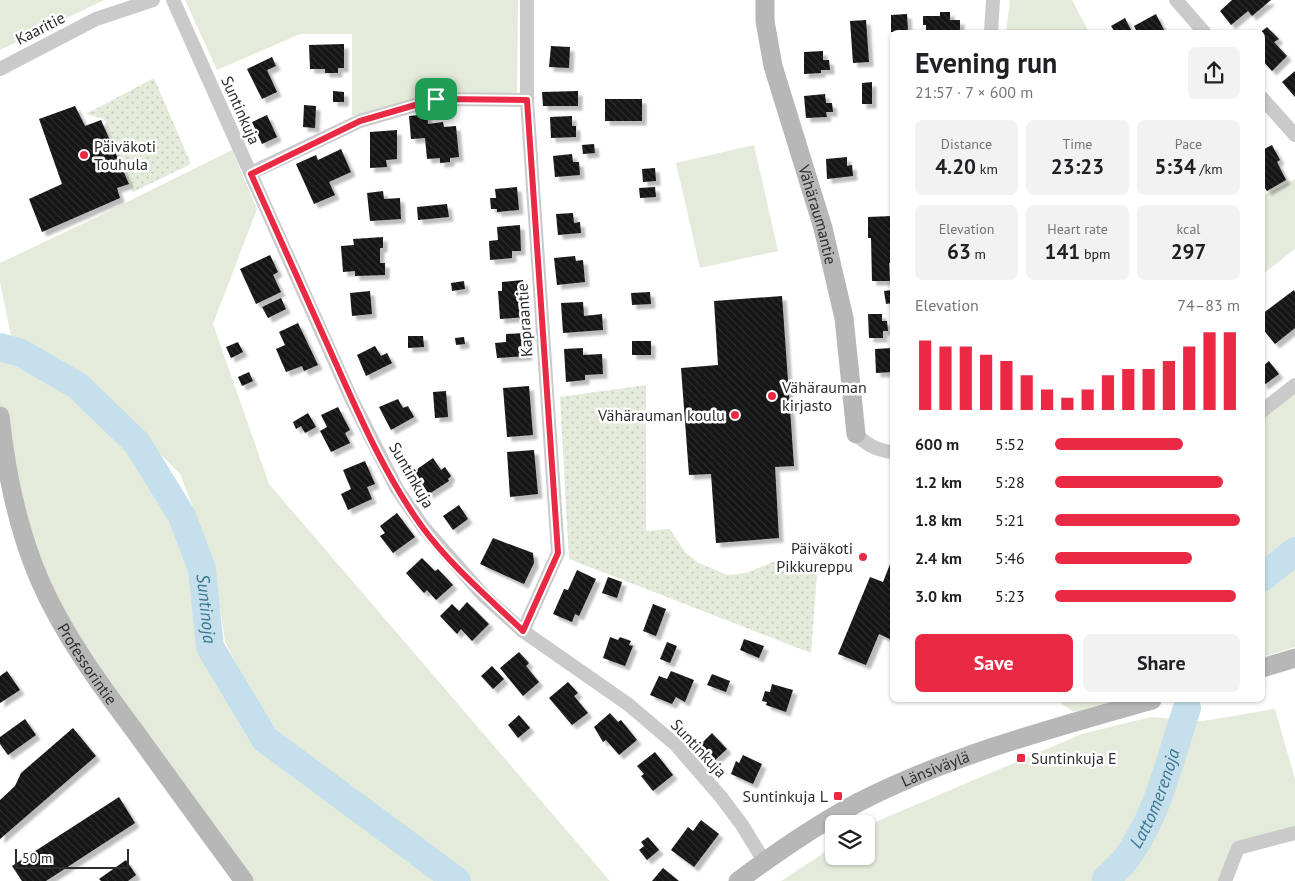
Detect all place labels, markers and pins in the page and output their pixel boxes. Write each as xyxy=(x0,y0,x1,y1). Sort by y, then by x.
pin xyxy=(415,78,457,120)
place label: Päiväkoti Touhula xyxy=(94,136,156,174)
marker: Päiväkoti Touhula xyxy=(78,149,90,161)
place label: Vähärauman kirjasto xyxy=(781,377,867,415)
marker: Vähärauman kirjasto xyxy=(766,390,778,402)
place label: Vähärauman koulu xyxy=(597,405,725,425)
marker: Vähärauman koulu xyxy=(729,409,741,421)
place label: Päiväkoti Pikkureppu xyxy=(776,538,853,576)
marker: Päiväkoti Pikkureppu xyxy=(857,551,869,563)
place label: Suntinkuja E xyxy=(1031,748,1117,768)
marker: Suntinkuja E xyxy=(1015,752,1027,764)
place label: Suntinkuja L xyxy=(743,786,828,806)
marker: Suntinkuja L xyxy=(832,790,844,802)

